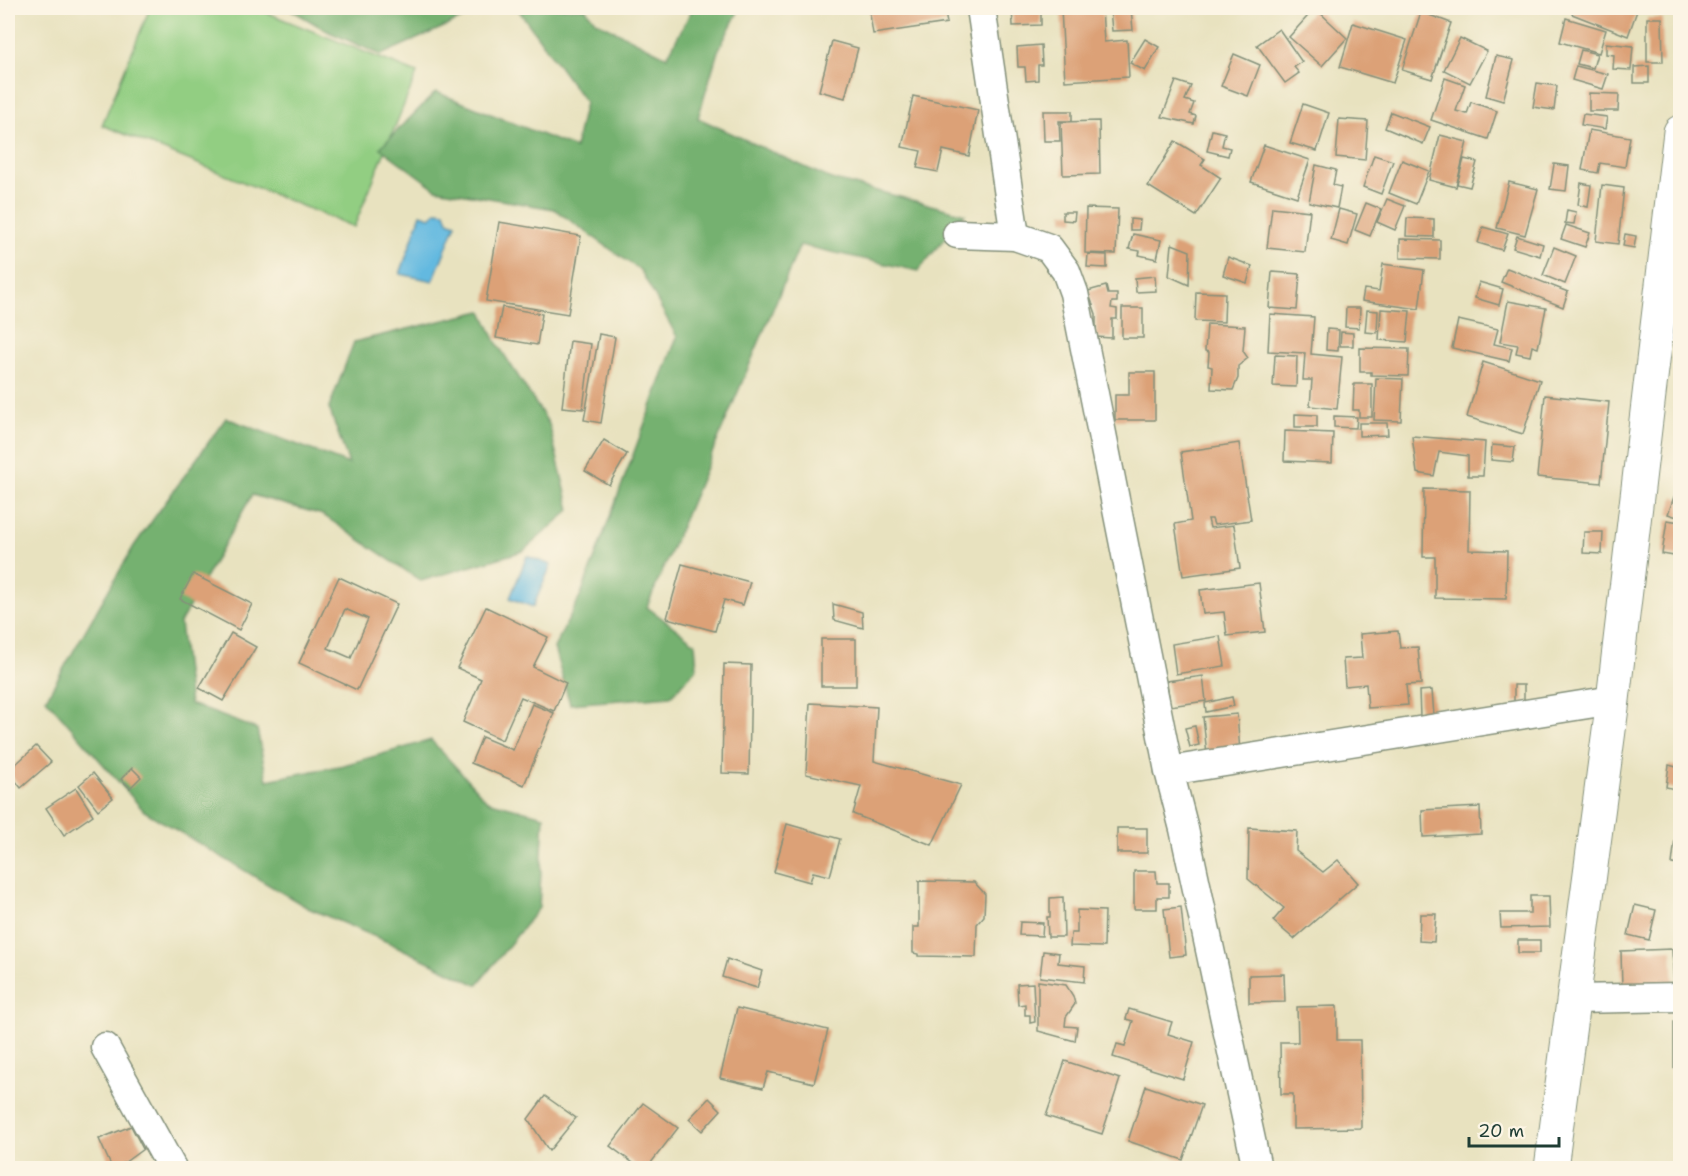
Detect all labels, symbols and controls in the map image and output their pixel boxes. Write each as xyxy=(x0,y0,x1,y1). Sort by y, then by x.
scale bar xyxy=(1469,1110,1559,1148)
text: 20 m xyxy=(1478,1119,1524,1143)

